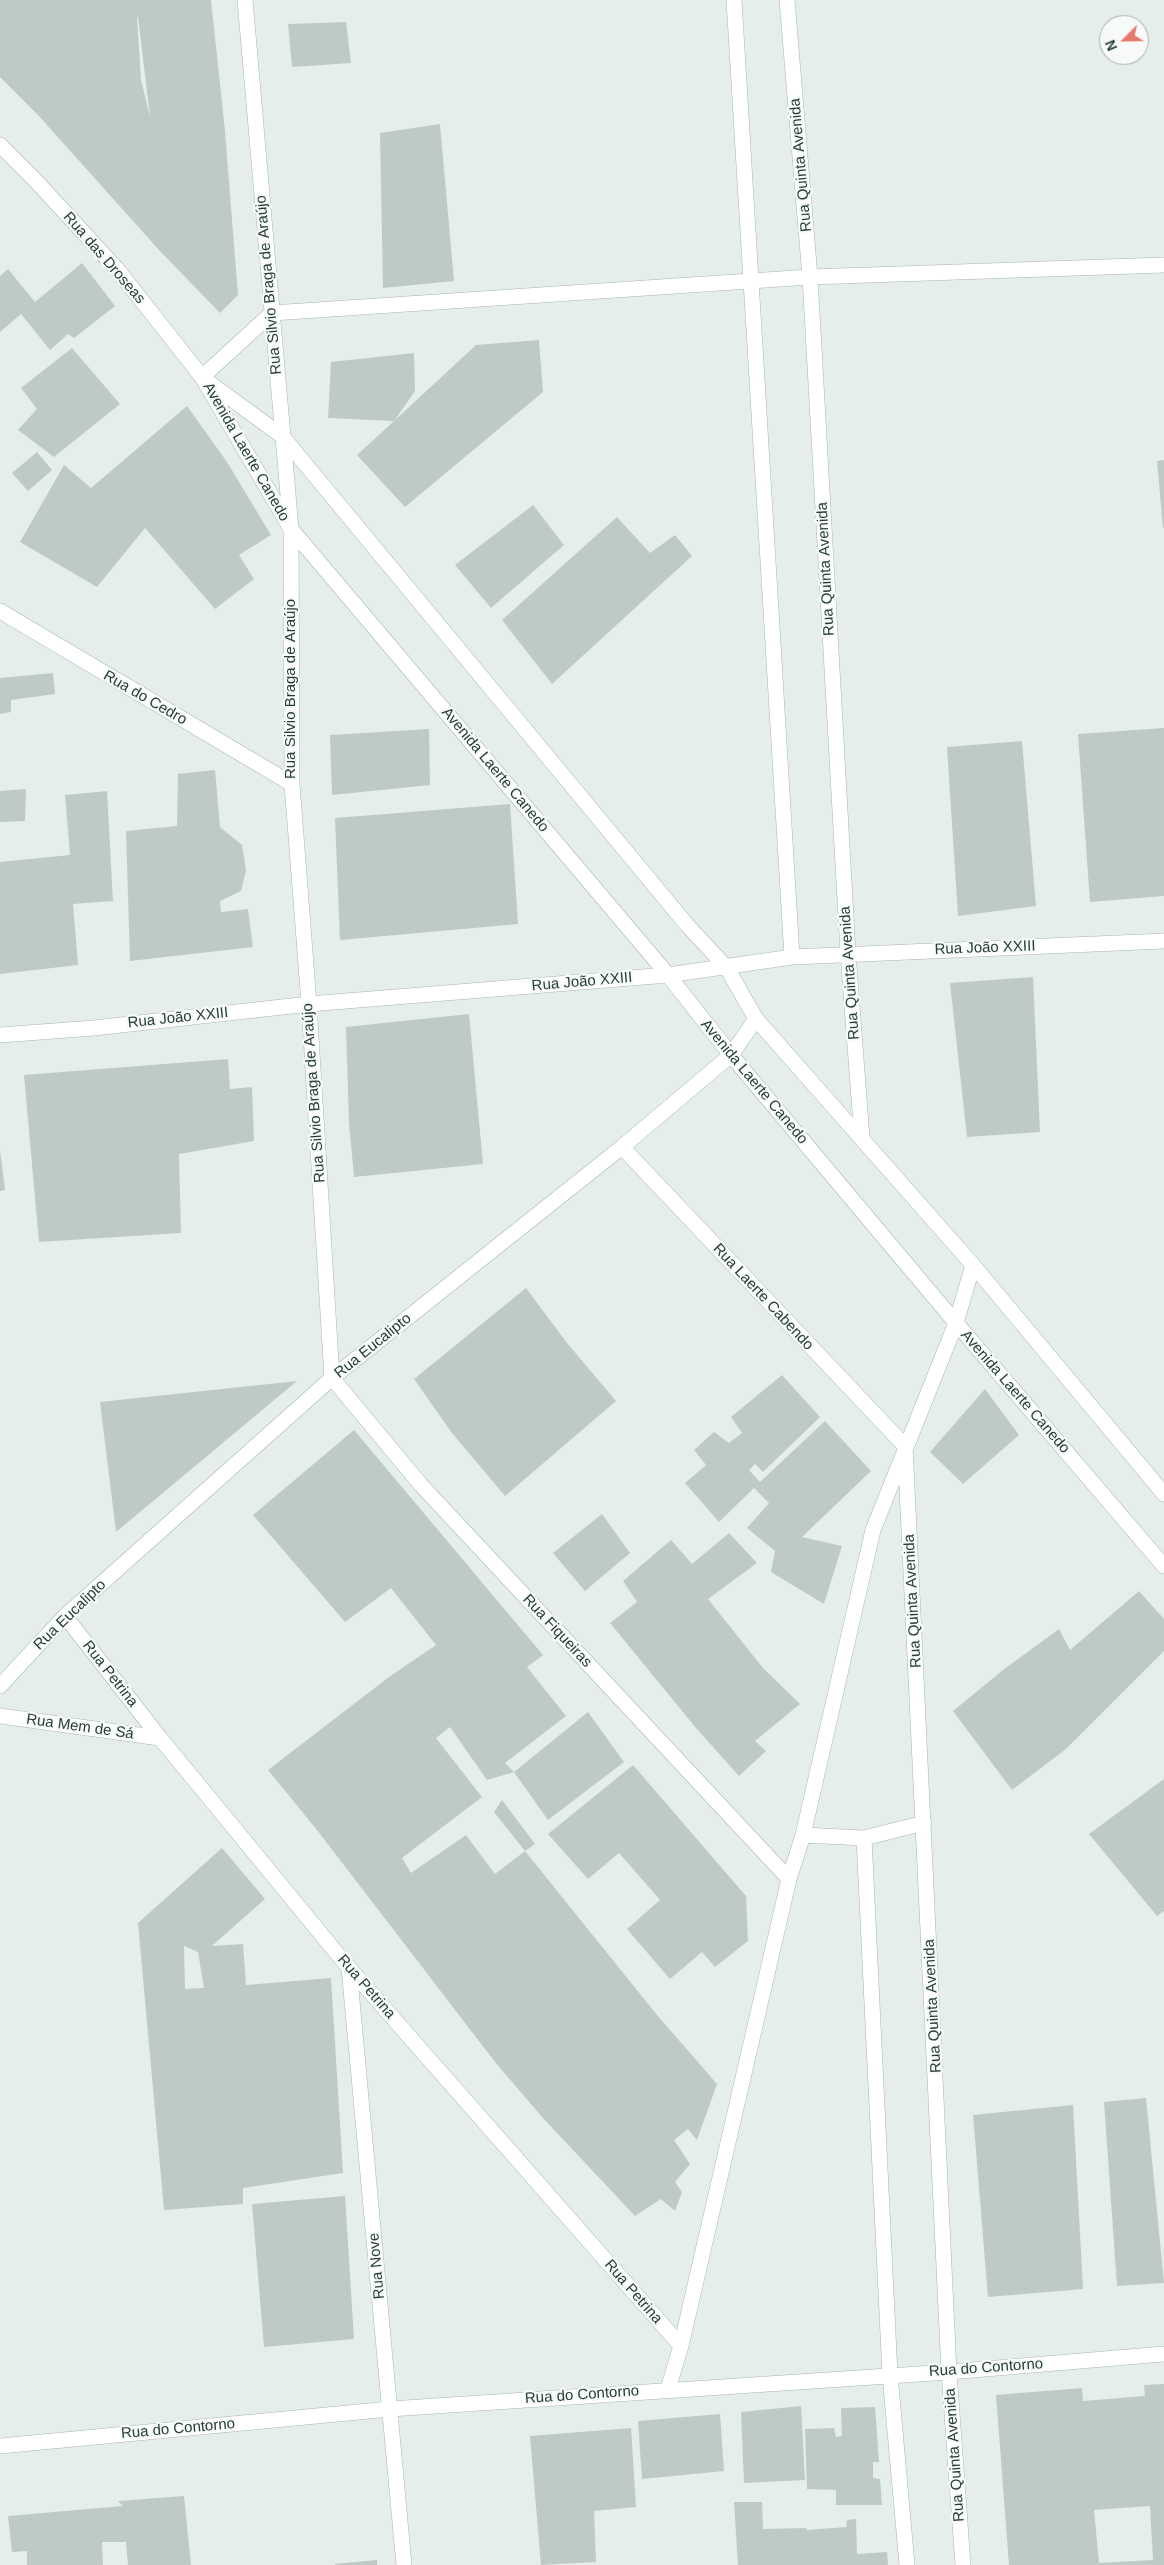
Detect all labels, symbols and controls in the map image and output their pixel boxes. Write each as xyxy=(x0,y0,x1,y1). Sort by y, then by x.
north arrow xyxy=(1099,15,1149,65)
text: N xyxy=(1102,38,1120,53)
street label: Rua Quinta Avenida xyxy=(786,97,816,233)
street label: Rua Silvio Braga de Araújo xyxy=(252,195,286,375)
street label: Rua das Droseas xyxy=(59,208,149,308)
street label: Avenida Laerte Canedo xyxy=(199,379,293,525)
street label: Rua Quinta Avenida xyxy=(814,502,838,636)
street label: Rua Silvio Braga de Araújo xyxy=(282,599,300,779)
street label: Rua do Cedro xyxy=(100,667,190,729)
street label: Avenida Laerte Canedo xyxy=(438,704,552,836)
street label: Rua Quinta Avenida xyxy=(836,906,864,1040)
street label: Rua João XXIII xyxy=(934,937,1036,959)
street label: Rua João XXIII xyxy=(531,969,633,995)
street label: Rua Silvio Braga de Araújo xyxy=(299,1003,329,1183)
street label: Rua João XXIII xyxy=(127,1004,229,1032)
street label: Avenida Laerte Canedo xyxy=(697,1016,811,1148)
street label: Rua Laerte Cabendo xyxy=(709,1240,817,1354)
street label: Rua Eucalipto xyxy=(331,1310,415,1382)
street label: Avenida Laerte Canedo xyxy=(957,1327,1073,1457)
street label: Rua Quinta Avenida xyxy=(901,1534,925,1668)
street label: Rua Eucalipto xyxy=(30,1576,110,1654)
street label: Rua Fiqueiras xyxy=(519,1591,595,1671)
street label: Rua Petrina xyxy=(79,1637,141,1711)
street label: Rua Mem de Sá xyxy=(25,1711,135,1743)
street label: Rua Quinta Avenida xyxy=(921,1939,945,2073)
street label: Rua Petrina xyxy=(333,1951,399,2023)
street label: Rua Nove xyxy=(365,2232,389,2300)
street label: Rua Petrina xyxy=(600,2256,666,2328)
street label: Rua do Contorno xyxy=(928,2355,1044,2381)
street label: Rua do Contorno xyxy=(524,2382,640,2408)
street label: Rua Quinta Avenida xyxy=(941,2388,969,2522)
street label: Rua do Contorno xyxy=(120,2415,236,2443)

